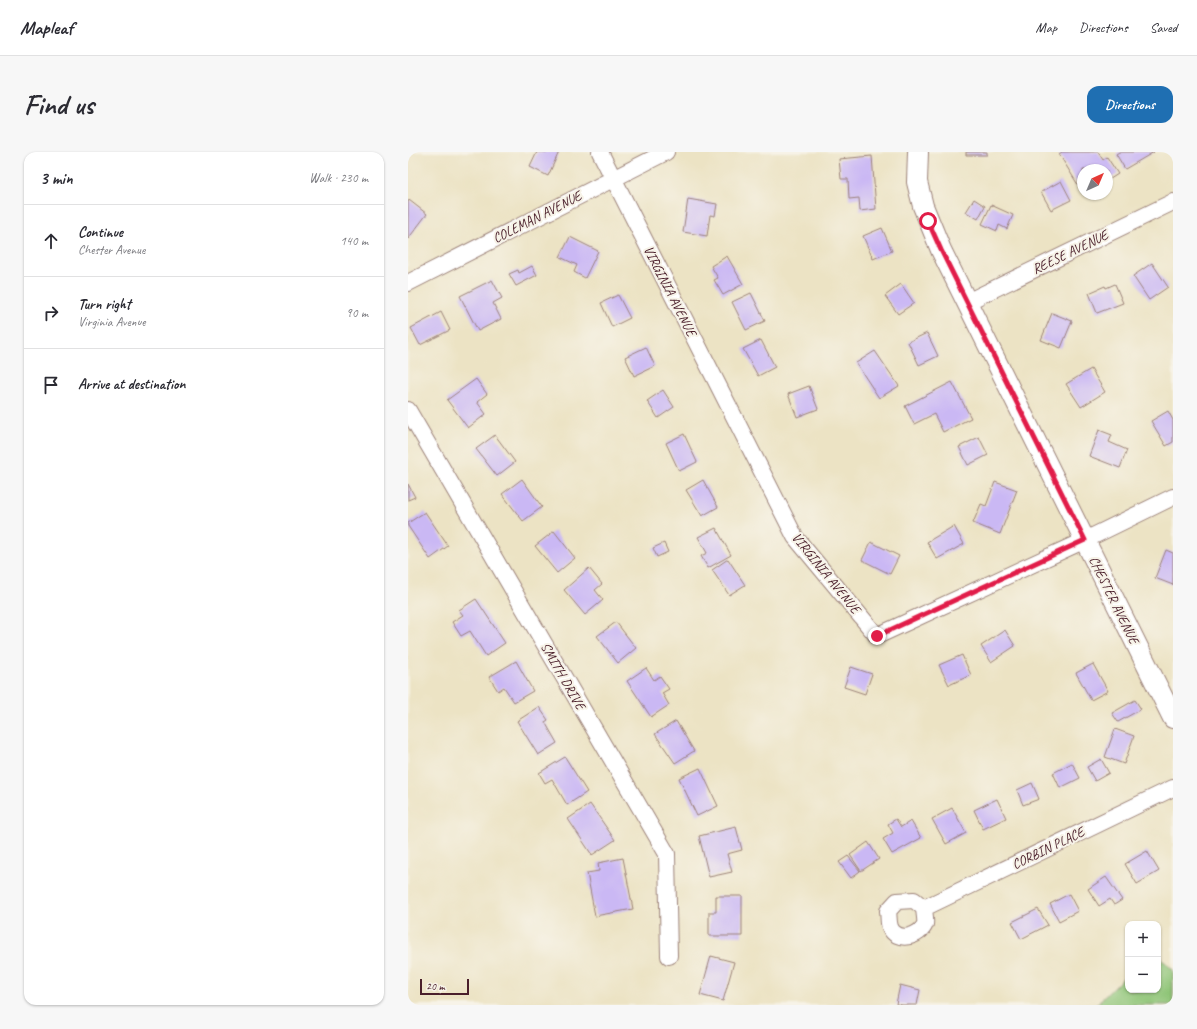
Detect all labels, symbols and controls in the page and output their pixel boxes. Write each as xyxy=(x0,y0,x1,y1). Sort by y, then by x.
text: Mapleaf xyxy=(20,16,73,40)
text: Map xyxy=(1036,19,1057,36)
text: Directions xyxy=(1079,19,1128,36)
text: Saved xyxy=(1150,19,1177,36)
button: Directions xyxy=(1087,86,1173,123)
text: Find us xyxy=(24,87,94,122)
north arrow xyxy=(1077,164,1113,200)
text: 3 min xyxy=(40,168,73,189)
text: Walk · 230 m xyxy=(309,170,368,186)
street label: COLEMAN AVENUE xyxy=(490,187,586,247)
route start xyxy=(919,212,937,230)
text: Continue xyxy=(78,223,123,242)
street label: REESE AVENUE xyxy=(1029,226,1112,278)
icon: ahead xyxy=(40,230,62,252)
text: 140 m xyxy=(340,233,368,249)
text: Chester Avenue xyxy=(78,242,145,258)
street label: VIRGINIA AVENUE xyxy=(640,243,701,341)
text: Turn right xyxy=(78,295,131,314)
icon: right xyxy=(40,302,62,324)
text: 90 m xyxy=(346,305,368,321)
text: Virginia Avenue xyxy=(78,314,146,330)
icon: arrive xyxy=(40,374,62,396)
text: Arrive at destination xyxy=(78,375,185,394)
street label: VIRGINIA AVENUE xyxy=(788,529,865,619)
street label: CHESTER AVENUE xyxy=(1085,553,1144,649)
route end xyxy=(868,627,886,645)
street label: SMITH DRIVE xyxy=(537,639,590,715)
street label: CORBIN PLACE xyxy=(1009,823,1088,873)
map controls xyxy=(1125,921,1161,993)
button: + xyxy=(1125,921,1161,957)
button: − xyxy=(1125,957,1161,993)
scale bar xyxy=(420,977,469,996)
text: 20 m xyxy=(426,979,445,993)

